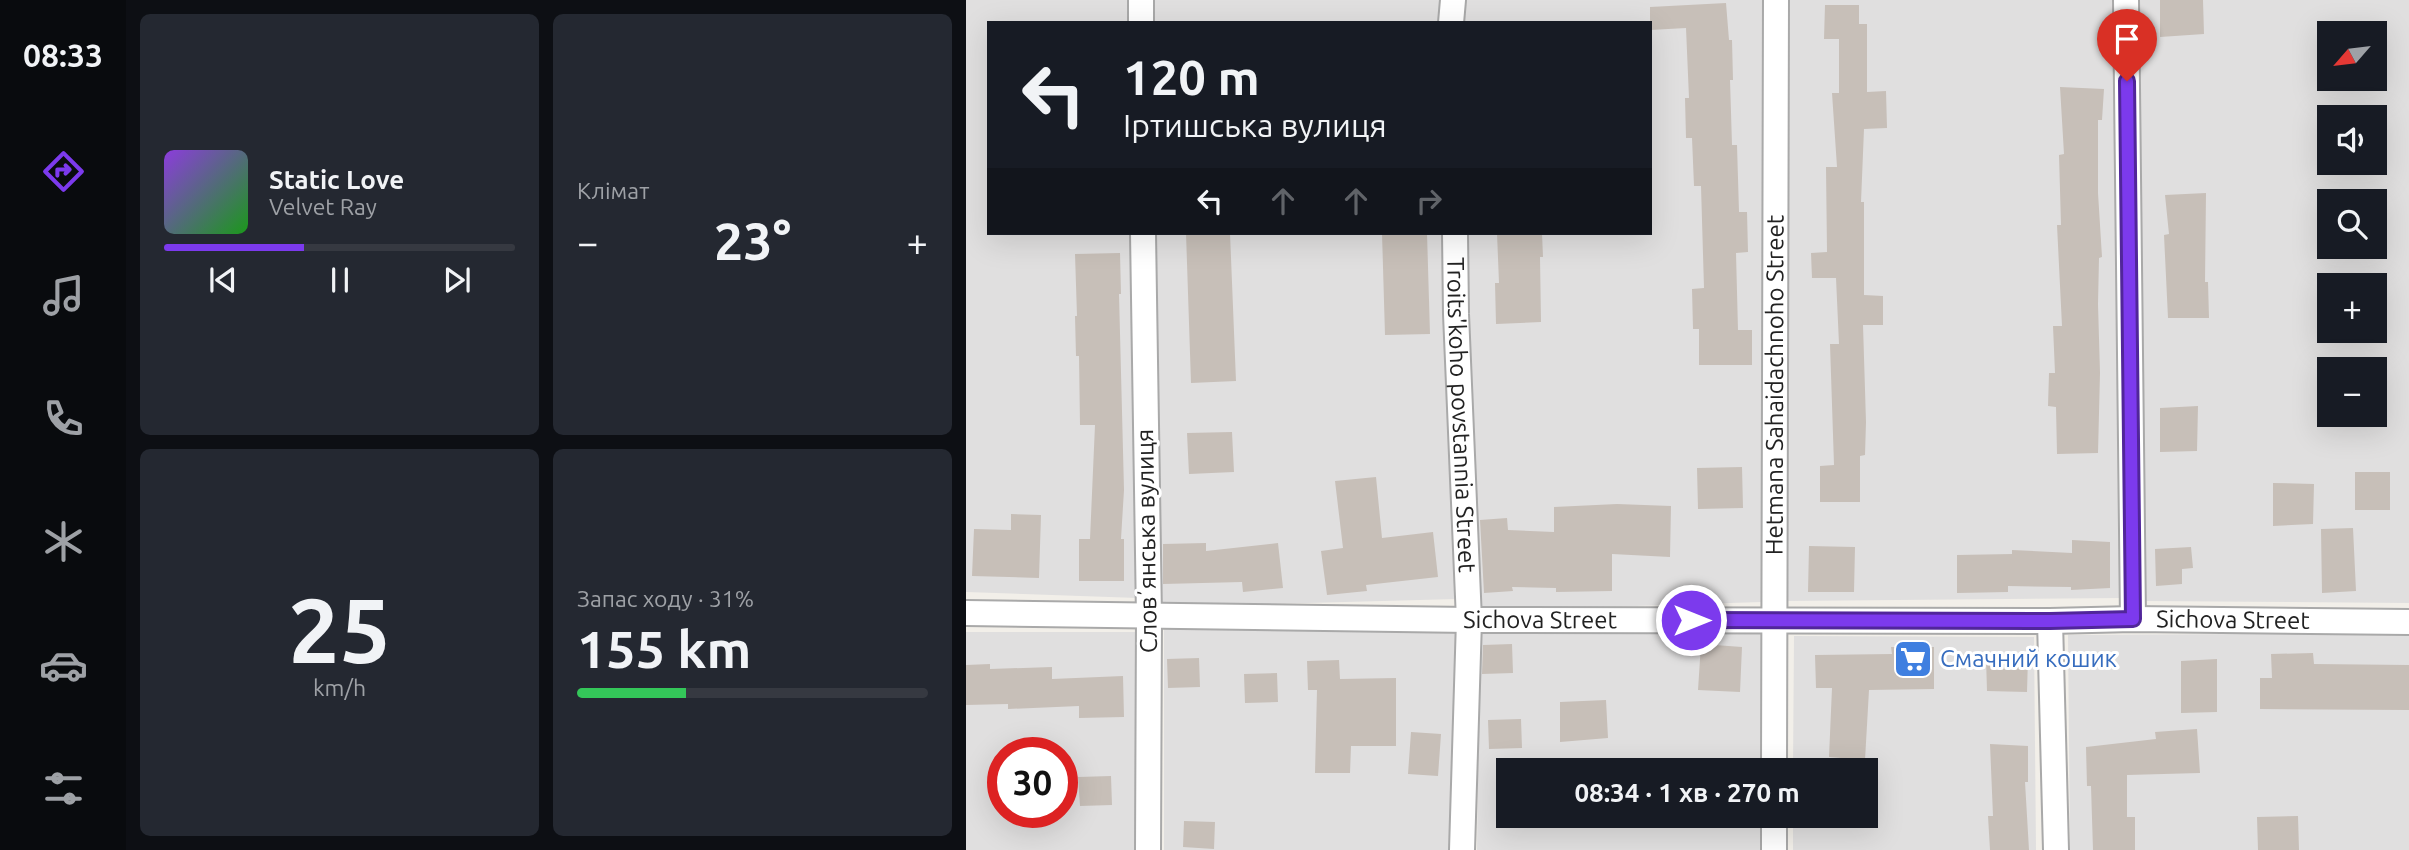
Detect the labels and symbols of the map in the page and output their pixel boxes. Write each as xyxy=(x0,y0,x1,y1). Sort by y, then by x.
pin xyxy=(2097,9,2157,81)
north arrow xyxy=(2317,21,2387,91)
street label: Hetmana Sahaidachnoho Street xyxy=(1761,214,1788,555)
street label: Troits'koho povstannia Street xyxy=(1442,257,1481,574)
street label: Словʼянська вулиця xyxy=(1131,429,1162,653)
position arrow xyxy=(1654,583,1728,657)
street label: Sichova Street xyxy=(2156,605,2311,634)
street label: Sichova Street xyxy=(1463,606,1617,633)
supermarket icon: Смачний кошик xyxy=(1892,638,1934,680)
place label: Смачний кошик xyxy=(1940,645,2117,672)
speed limit sign: 30 xyxy=(987,737,1078,828)

